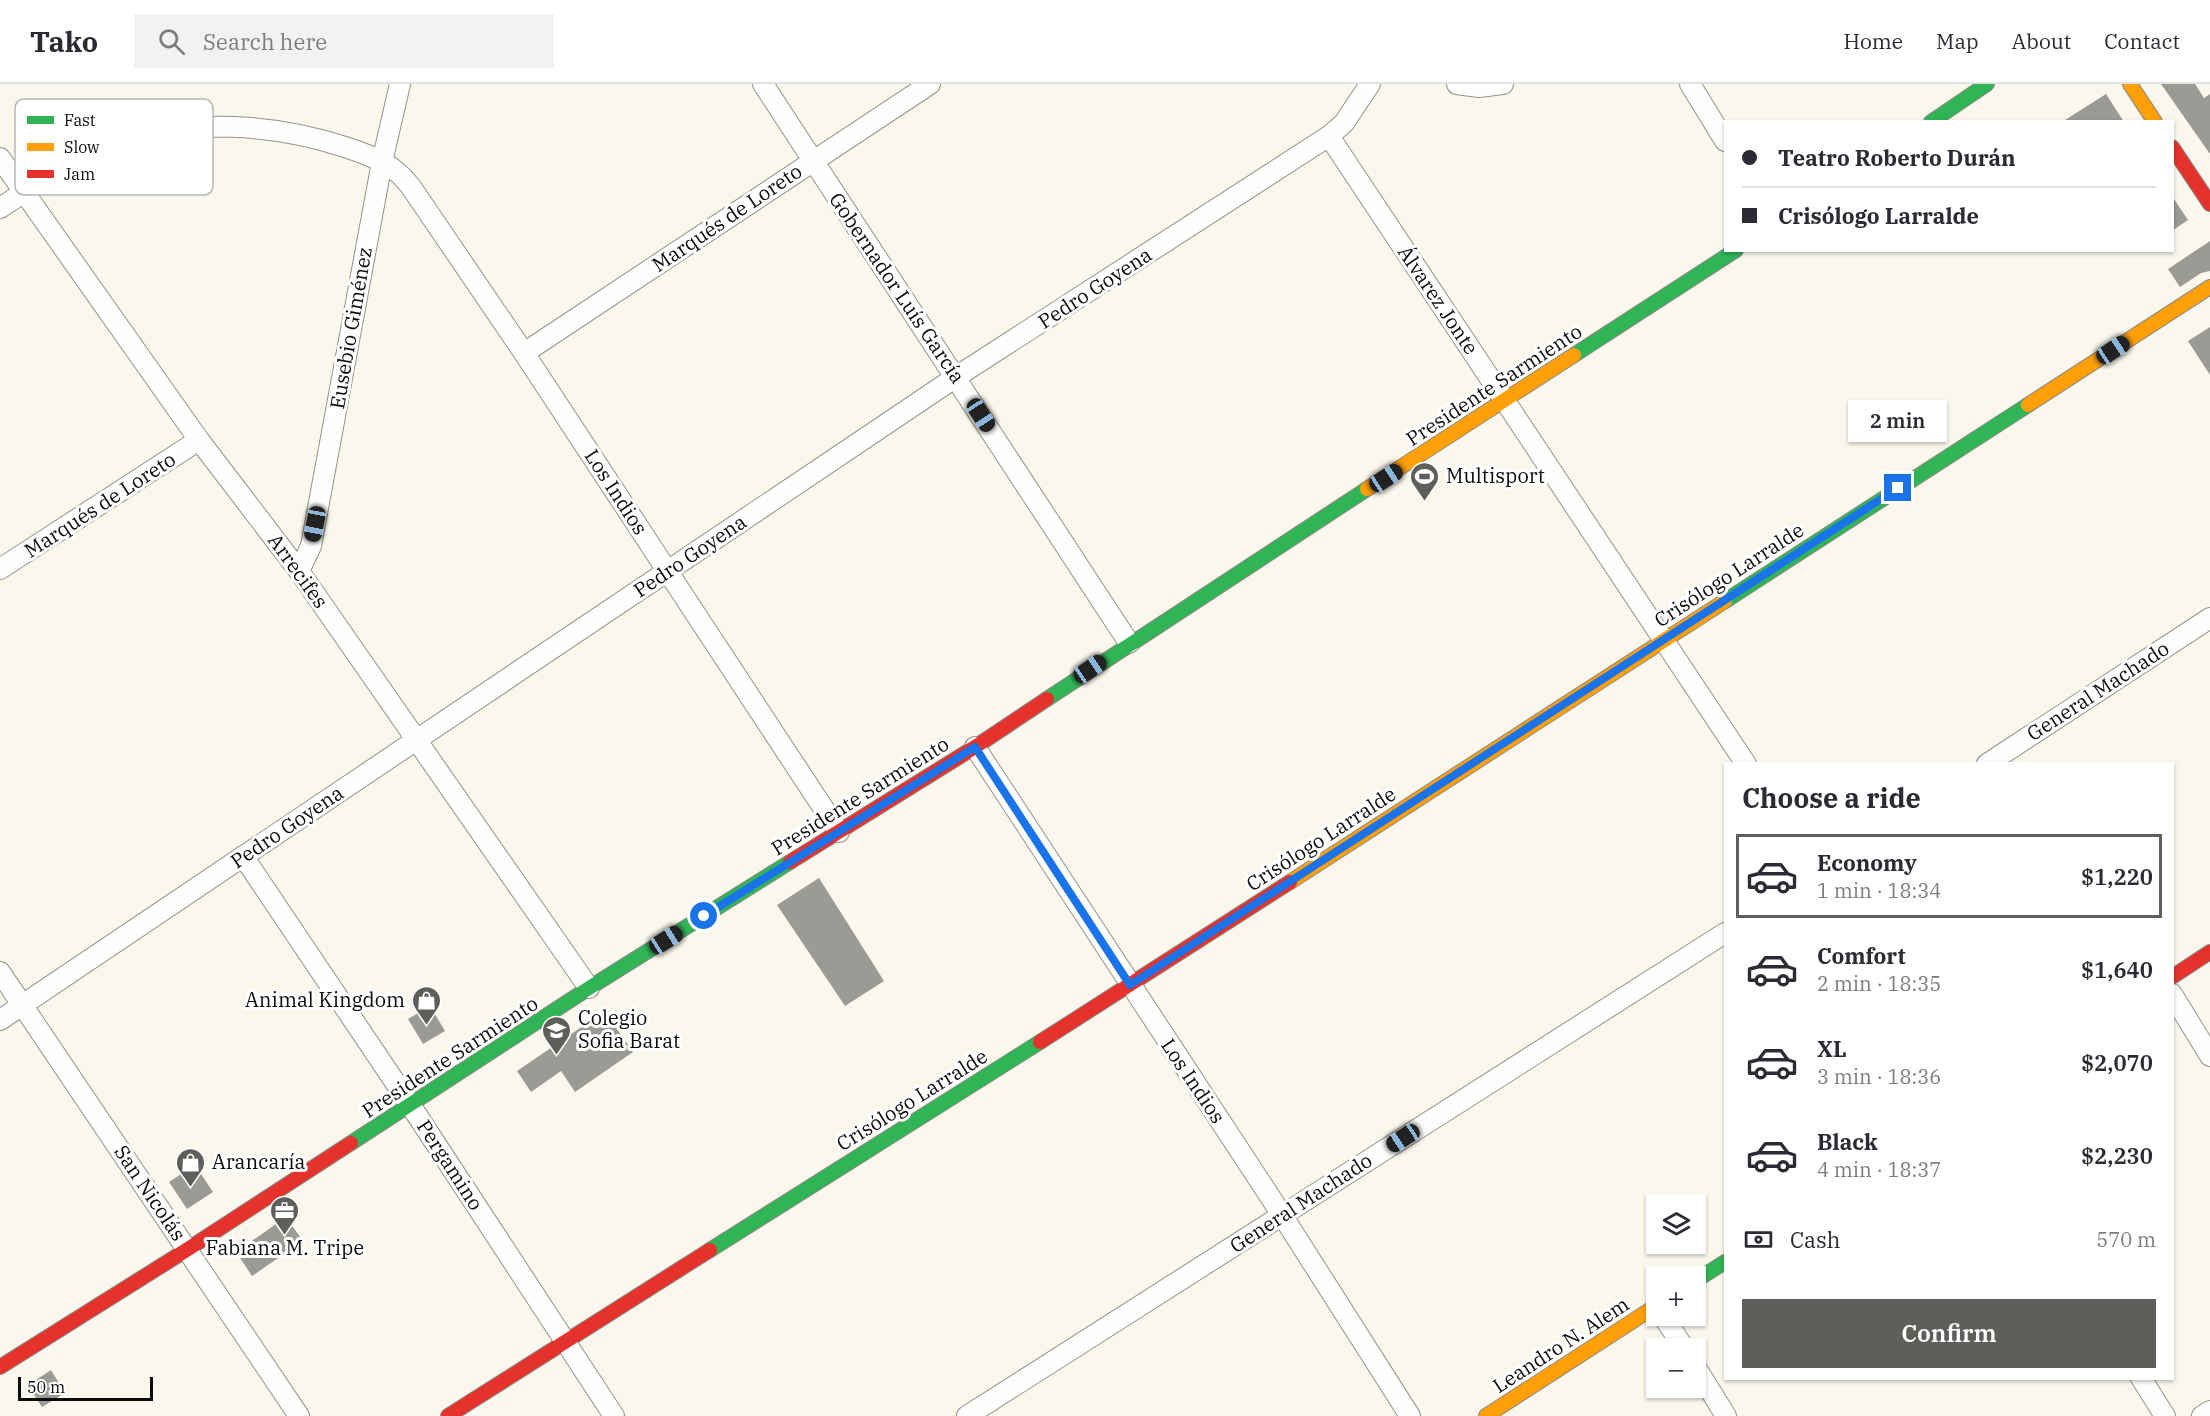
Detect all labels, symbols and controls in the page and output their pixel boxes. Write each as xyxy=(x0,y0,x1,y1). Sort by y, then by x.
search box xyxy=(134,14,554,68)
text: Tako xyxy=(30,23,98,60)
icon: search xyxy=(155,25,188,58)
text: Search here xyxy=(203,27,327,56)
text: Home xyxy=(1843,27,1903,55)
text: Map xyxy=(1936,27,1979,55)
text: About xyxy=(2012,27,2071,55)
text: Contact xyxy=(2104,27,2180,55)
legend xyxy=(15,99,213,195)
text: Fast xyxy=(64,110,96,130)
text: Slow xyxy=(64,137,100,157)
text: Teatro Roberto Durán xyxy=(1778,143,2016,172)
street label: Marqués de Loreto xyxy=(647,157,807,278)
text: Jam xyxy=(64,164,95,184)
street label: Gobernador Luís García xyxy=(823,187,971,389)
text: Crisólogo Larralde xyxy=(1778,201,1979,230)
street label: Álvarez Jonte xyxy=(1392,240,1485,359)
street label: Pedro Goyena xyxy=(1033,241,1157,334)
street label: Eusebio Giménez xyxy=(323,245,378,411)
street label: Presidente Sarmiento xyxy=(1401,317,1587,452)
car xyxy=(2093,333,2133,367)
car xyxy=(964,395,998,435)
callout: 2 min xyxy=(1848,401,1948,443)
text: 2 min xyxy=(1870,407,1925,434)
street label: Los Indios xyxy=(579,444,654,540)
street label: Marqués de Loreto xyxy=(19,446,181,564)
sports icon: Multisport xyxy=(1409,460,1441,502)
car xyxy=(1366,461,1406,495)
place label: Multisport xyxy=(1446,462,1545,489)
route end xyxy=(1884,474,1911,501)
car xyxy=(303,505,327,543)
street label: Pedro Goyena xyxy=(628,508,751,603)
street label: Crisólogo Larralde xyxy=(1649,516,1809,633)
street label: Arrecifes xyxy=(262,528,335,613)
street label: General Machado xyxy=(2021,634,2174,747)
car xyxy=(1070,651,1110,687)
street label: Presidente Sarmiento xyxy=(766,730,954,861)
street label: Pedro Goyena xyxy=(225,779,348,874)
street label: Crisólogo Larralde xyxy=(1241,780,1401,897)
text: Choose a ride xyxy=(1742,780,1921,815)
text: Economy xyxy=(1817,848,1917,877)
icon: car xyxy=(1745,849,1799,903)
text: $1,220 xyxy=(2081,862,2153,891)
text: 1 min · 18:34 xyxy=(1817,877,1941,904)
route start xyxy=(690,902,717,929)
car xyxy=(646,923,686,957)
text: Comfort xyxy=(1817,941,1906,970)
icon: car xyxy=(1745,942,1799,996)
text: $1,640 xyxy=(2081,955,2153,984)
text: 2 min · 18:35 xyxy=(1817,970,1941,997)
shop icon: Animal Kingdom xyxy=(410,984,442,1026)
place label: Animal Kingdom xyxy=(245,986,405,1013)
street label: Presidente Sarmiento xyxy=(357,989,543,1124)
place label: Colegio Sofia Barat xyxy=(578,1004,680,1054)
school or university icon: Colegio Sofia Barat xyxy=(541,1014,573,1056)
street label: Los Indios xyxy=(1155,1033,1232,1128)
text: XL xyxy=(1817,1034,1847,1063)
icon: car xyxy=(1745,1035,1799,1089)
street label: Crisólogo Larralde xyxy=(831,1042,992,1157)
text: $2,070 xyxy=(2081,1048,2153,1077)
text: 3 min · 18:36 xyxy=(1817,1063,1941,1090)
street label: Pergamino xyxy=(411,1114,490,1215)
car xyxy=(1383,1121,1423,1155)
text: Black xyxy=(1817,1127,1878,1156)
icon: car xyxy=(1745,1128,1799,1182)
street label: San Nicolás xyxy=(108,1140,192,1246)
text: $2,230 xyxy=(2081,1141,2153,1170)
shop icon: Arancaría xyxy=(175,1146,207,1188)
street label: General Machado xyxy=(1224,1146,1377,1259)
place label: Arancaría xyxy=(212,1148,306,1175)
text: 4 min · 18:37 xyxy=(1817,1156,1941,1183)
office icon: Fabiana M. Tripe xyxy=(269,1194,301,1236)
map controls xyxy=(1646,1194,1706,1398)
button: layers xyxy=(1646,1194,1706,1254)
icon: cash xyxy=(1742,1223,1775,1256)
text: Cash xyxy=(1790,1225,1841,1254)
text: 570 m xyxy=(2096,1226,2156,1253)
place label: Fabiana M. Tripe xyxy=(206,1234,364,1261)
button: + xyxy=(1646,1266,1706,1326)
street label: Leandro N. Alem xyxy=(1487,1290,1634,1399)
button: Confirm xyxy=(1742,1299,2156,1368)
button: − xyxy=(1646,1338,1706,1398)
scale bar xyxy=(18,1374,153,1402)
text: 50 m xyxy=(27,1377,65,1397)

